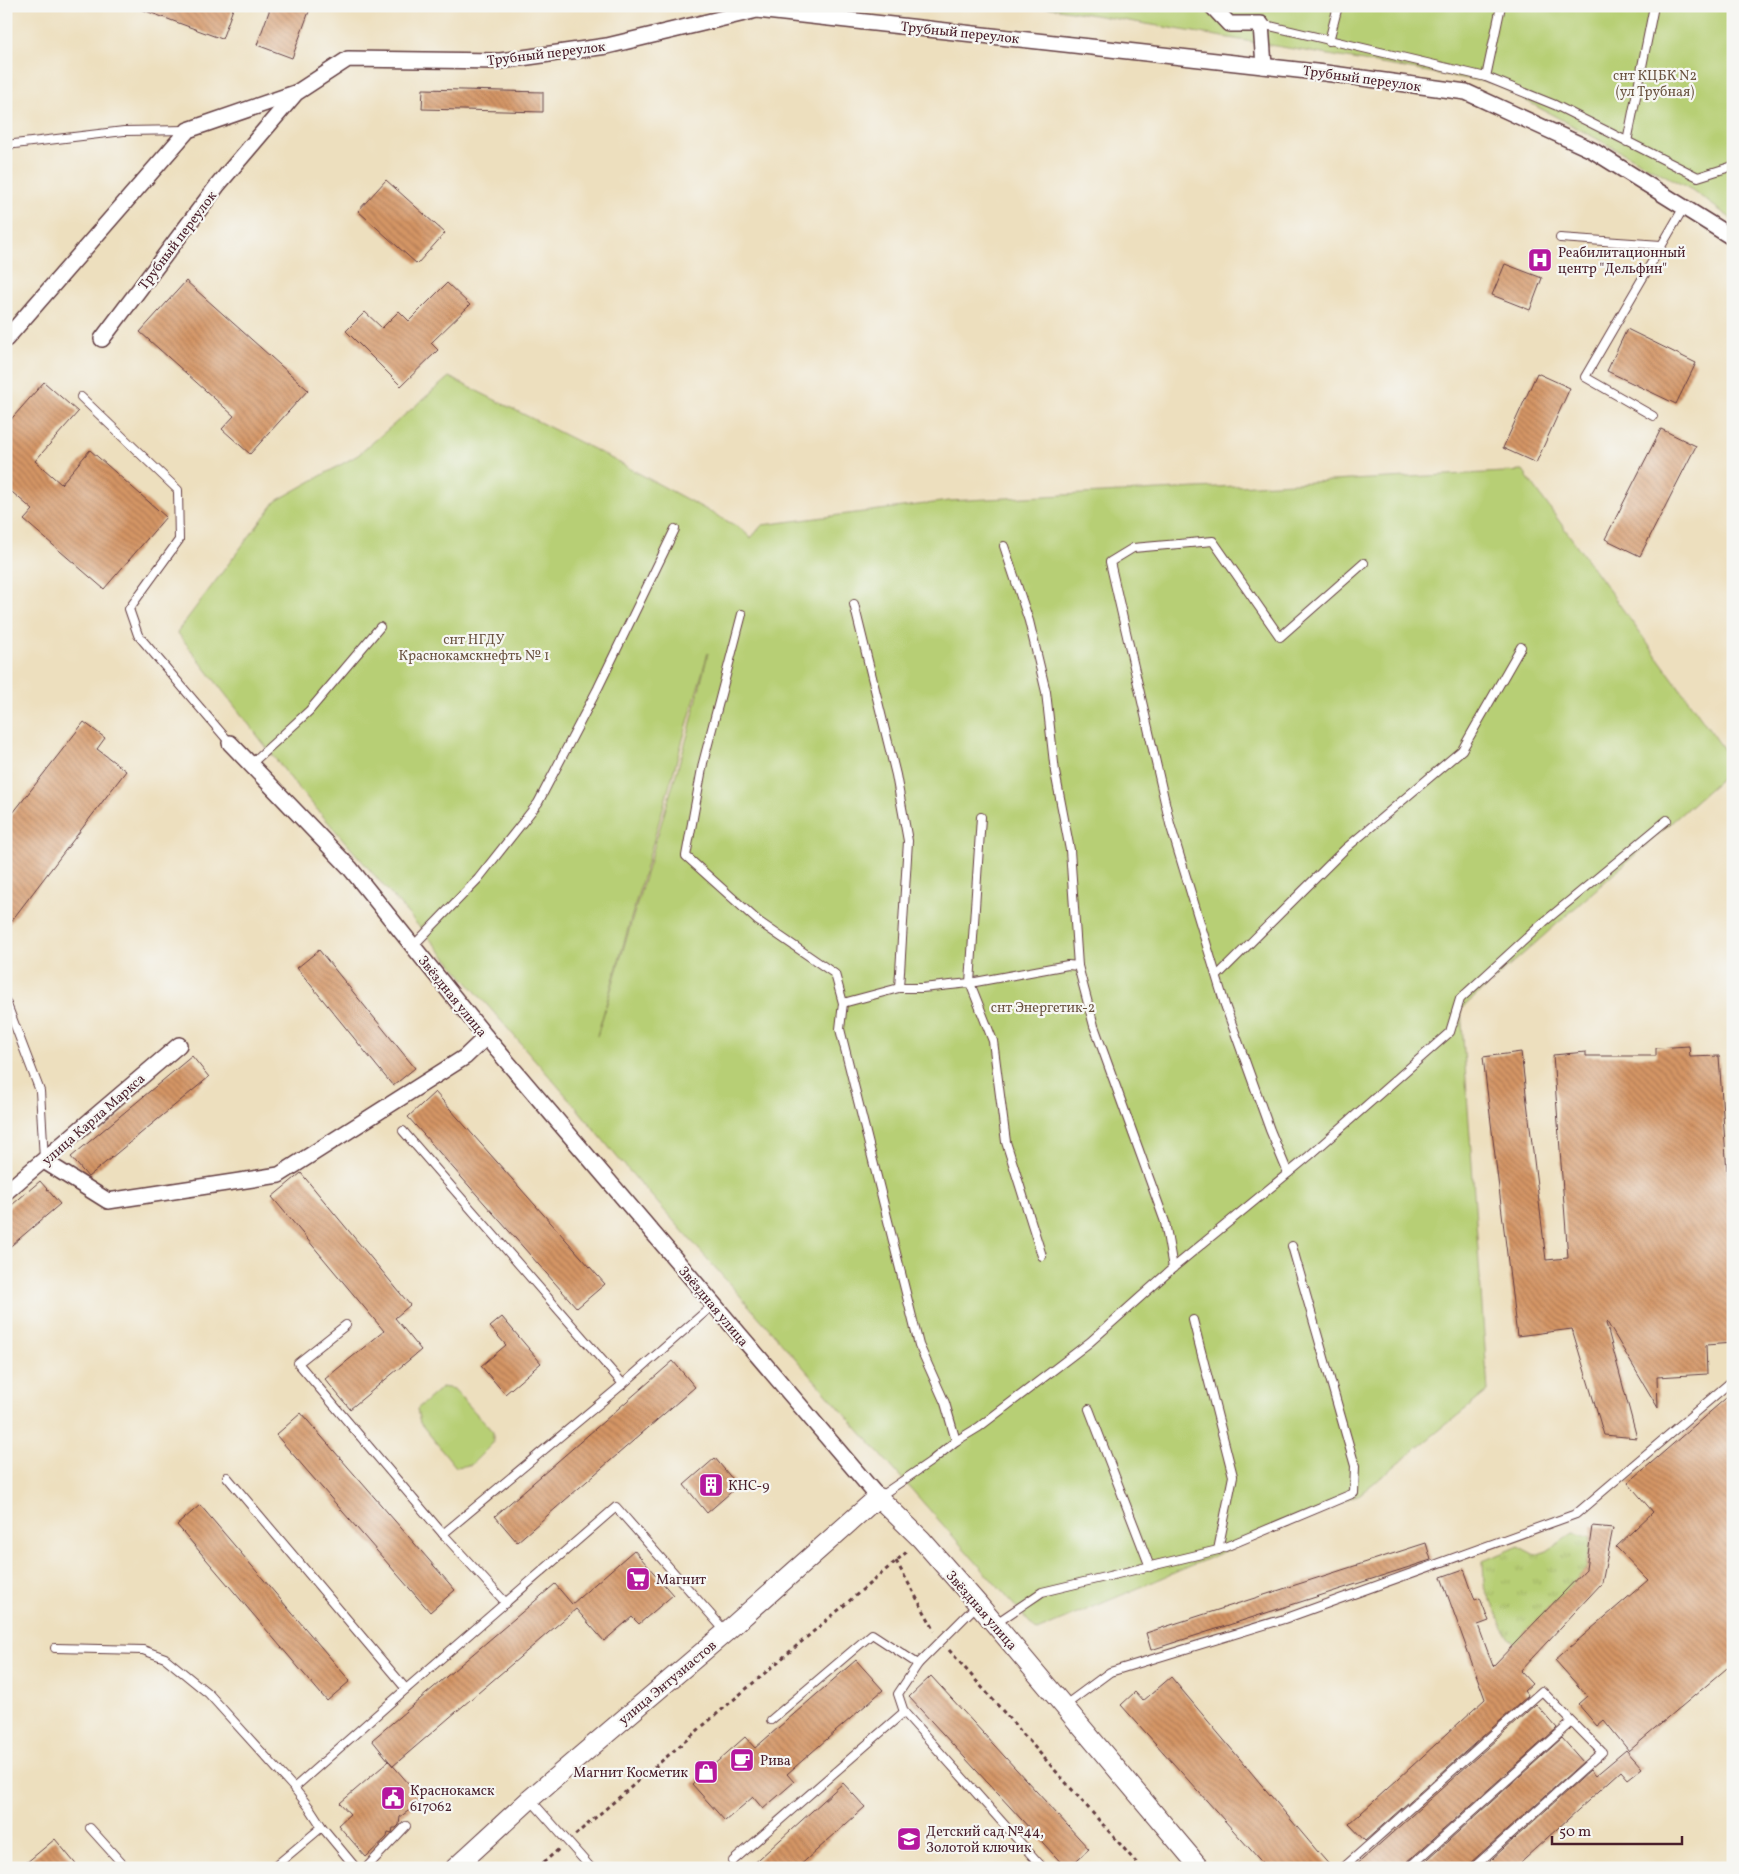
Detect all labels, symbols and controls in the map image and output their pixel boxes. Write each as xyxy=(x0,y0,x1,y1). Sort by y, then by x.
street label: Трубный переулок xyxy=(900,18,1021,49)
street label: Трубный переулок xyxy=(486,38,607,71)
street label: Трубный переулок xyxy=(1301,62,1423,97)
park label: снт КЦБК N2 (ул Трубная) xyxy=(1613,67,1697,102)
street label: Трубный переулок xyxy=(135,187,222,294)
place label: Реабилитационный центр "Дельфин" xyxy=(1558,244,1686,279)
hospital icon: Реабилитационный центр "Дельфин" xyxy=(1527,247,1553,273)
park label: снт НГДУ Краснокамскнефть № 1 xyxy=(399,631,549,666)
street label: Звёздная улица xyxy=(413,952,491,1042)
park label: снт Энергетик-2 xyxy=(991,999,1095,1018)
street label: улица Карла Маркса xyxy=(38,1070,150,1170)
street label: Звёздная улица xyxy=(673,1263,752,1351)
building icon: КНС-9 xyxy=(698,1472,724,1498)
place label: КНС-9 xyxy=(728,1477,769,1496)
supermarket icon: Магнит xyxy=(625,1566,651,1592)
street label: Звёздная улица xyxy=(941,1567,1021,1655)
place label: Магнит xyxy=(656,1571,706,1590)
street label: улица Энтузиастов xyxy=(615,1636,721,1730)
cafe icon: Рива xyxy=(729,1747,755,1773)
place label: Рива xyxy=(760,1752,791,1771)
shop icon: Магнит Косметик xyxy=(693,1759,719,1785)
place label: Магнит Косметик xyxy=(573,1764,689,1783)
place label: Краснокамск 617062 xyxy=(410,1782,495,1817)
public building icon: Краснокамск 617062 xyxy=(380,1785,406,1811)
scale bar xyxy=(1552,1814,1682,1846)
text: 50 m xyxy=(1559,1822,1591,1843)
place label: Детский сад №44, Золотой ключик xyxy=(926,1823,1044,1858)
school or university icon: Детский сад №44, Золотой ключик xyxy=(896,1826,922,1852)

